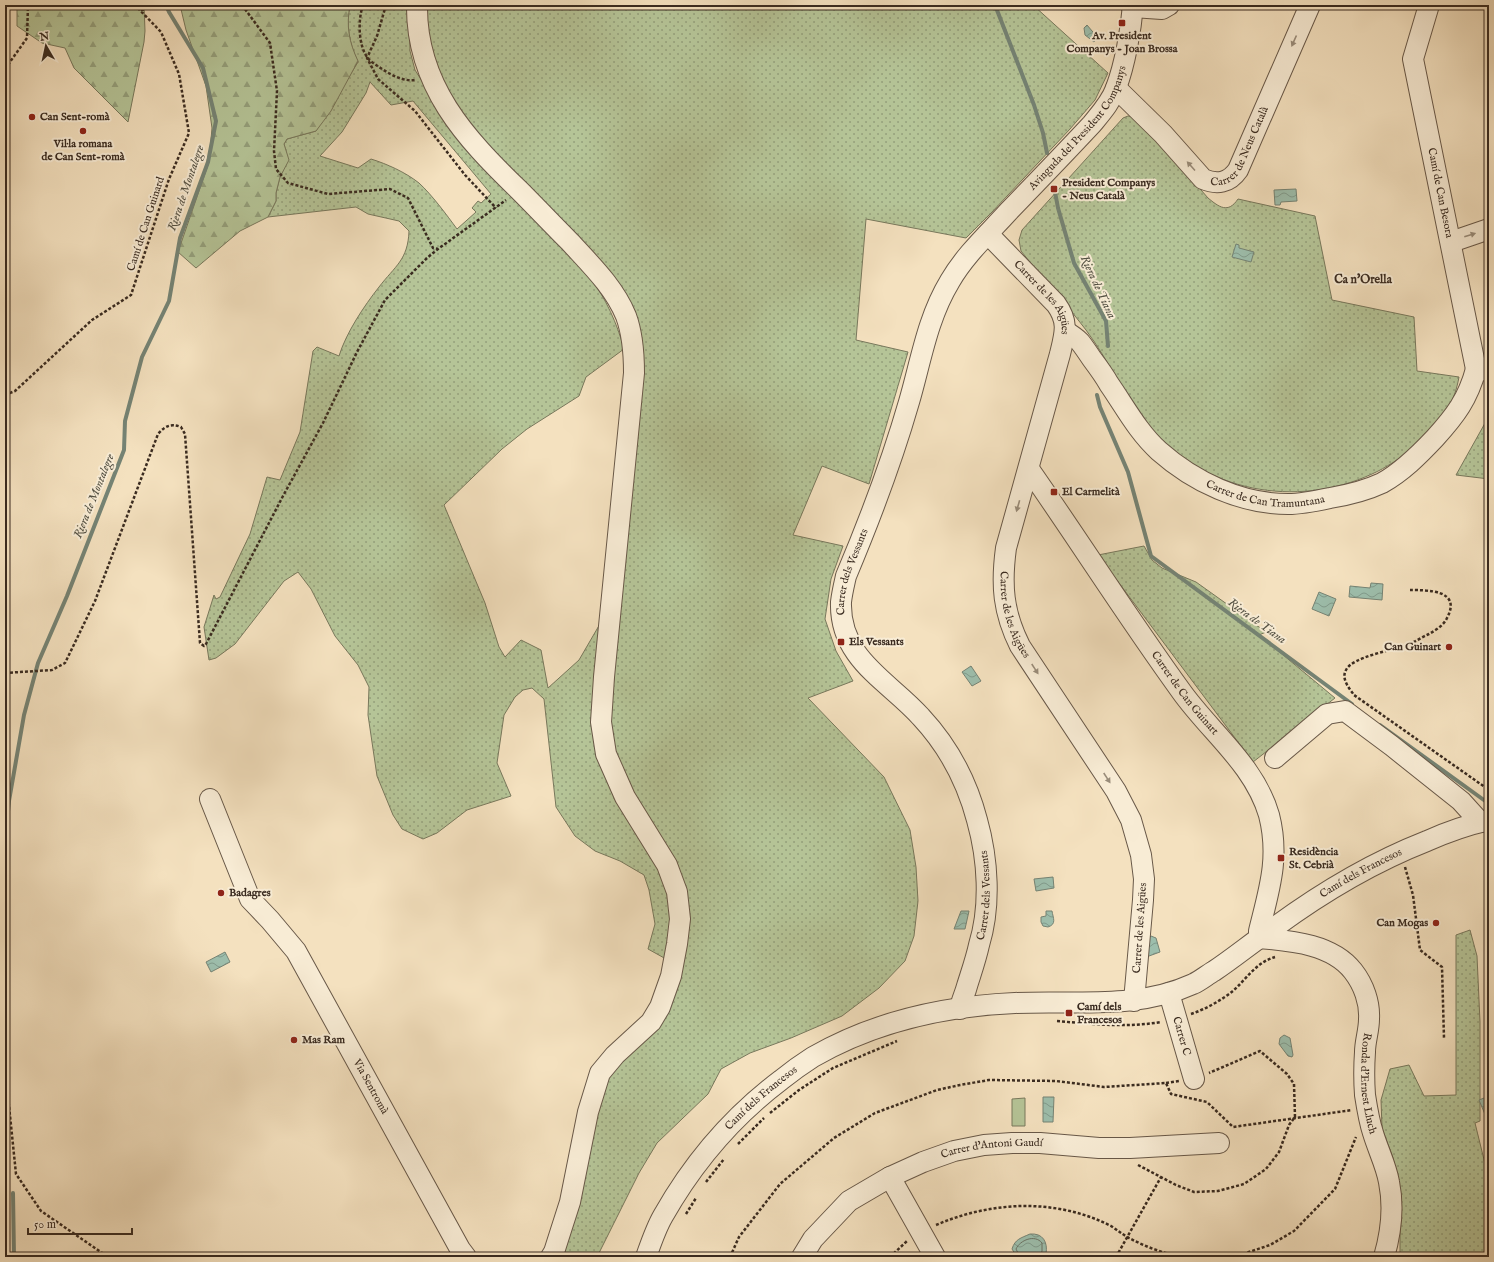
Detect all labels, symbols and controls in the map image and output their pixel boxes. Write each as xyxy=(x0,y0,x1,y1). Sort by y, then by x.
marker: Av. President Companys - Joan Brossa xyxy=(1117,18,1127,28)
north arrow xyxy=(26,26,66,66)
text: N xyxy=(38,29,51,45)
place label: Av. President Companys - Joan Brossa xyxy=(1067,29,1178,56)
one-way arrow xyxy=(1291,35,1297,46)
street label: Avinguda del President Companys xyxy=(1025,64,1130,194)
street label: Carrer de Neus Català xyxy=(1209,104,1272,189)
place label: Can Sent-romà xyxy=(40,110,110,124)
marker: Can Sent-romà xyxy=(27,112,37,122)
marker: Vil·la romana de Can Sent-romà xyxy=(78,126,88,136)
place label: Vil·la romana de Can Sent-romà xyxy=(42,137,125,164)
water label: Riera de Montalegre xyxy=(164,143,209,233)
street label: Camí de Can Besora xyxy=(1424,147,1456,239)
one-way arrow xyxy=(1186,160,1195,171)
street label: Camí de Can Guinard xyxy=(124,175,168,273)
place label: President Companys - Neus Català xyxy=(1062,176,1155,203)
marker: President Companys - Neus Català xyxy=(1049,184,1059,194)
one-way arrow xyxy=(1464,232,1476,238)
water label: Riera de Tiana xyxy=(1077,253,1119,321)
street label: Carrer de les Aigües xyxy=(1011,257,1072,336)
district label: Ca n'Orella xyxy=(1334,272,1393,287)
water label: Riera de Montalegre xyxy=(70,452,119,541)
street label: Carrer de Can Tramuntana xyxy=(1204,477,1326,511)
place label: El Carmelità xyxy=(1062,485,1120,499)
marker: El Carmelità xyxy=(1049,487,1059,497)
one-way arrow xyxy=(1015,501,1021,513)
street label: Carrer dels Vessants xyxy=(834,527,872,616)
street label: Carrer de les Aigües xyxy=(997,571,1033,661)
water label: Riera de Tiana xyxy=(1225,595,1289,647)
place label: Els Vessants xyxy=(849,635,904,649)
marker: Els Vessants xyxy=(836,637,846,647)
place label: Can Guinart xyxy=(1384,640,1441,654)
marker: Can Guinart xyxy=(1444,642,1454,652)
street label: Carrer de Can Guinart xyxy=(1148,648,1222,738)
one-way arrow xyxy=(1031,664,1039,674)
one-way arrow xyxy=(1103,772,1111,783)
place label: Residència St. Cebrià xyxy=(1289,845,1339,872)
street label: Camí dels Francesos xyxy=(1317,845,1404,901)
street label: Carrer dels Vessants xyxy=(974,849,994,942)
marker: Residència St. Cebrià xyxy=(1276,853,1286,863)
street label: Carrer de les Aigües xyxy=(1130,882,1150,974)
place label: Badagres xyxy=(229,886,271,900)
marker: Badagres xyxy=(216,888,226,898)
place label: Can Mogas xyxy=(1376,916,1428,930)
marker: Can Mogas xyxy=(1431,918,1441,928)
place label: Camí dels Francesos xyxy=(1077,1000,1122,1027)
marker: Camí dels Francesos xyxy=(1064,1008,1074,1018)
street label: Carrer C xyxy=(1169,1015,1194,1058)
street label: Ronda d'Ernest Lluch xyxy=(1357,1032,1380,1136)
place label: Mas Ram xyxy=(302,1033,345,1047)
marker: Mas Ram xyxy=(289,1035,299,1045)
street label: Via Sentromà xyxy=(349,1056,392,1117)
street label: Camí dels Francesos xyxy=(722,1063,800,1133)
street label: Carrer d'Antoni Gaudí xyxy=(939,1136,1044,1162)
scale bar xyxy=(28,1210,132,1236)
text: 50 m xyxy=(34,1217,56,1232)

